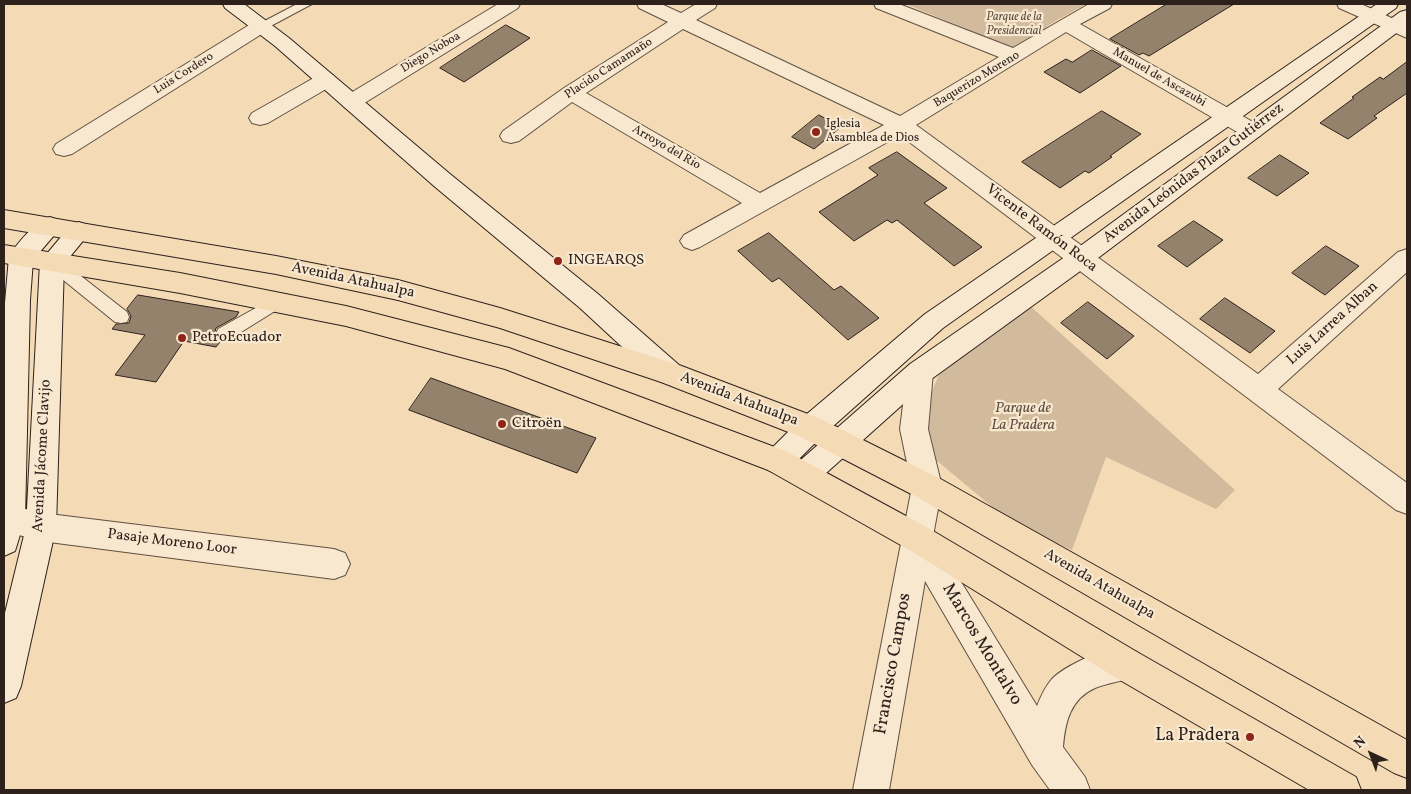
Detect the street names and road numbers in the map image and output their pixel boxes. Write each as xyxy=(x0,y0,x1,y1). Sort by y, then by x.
street label: Diego Noboa xyxy=(399,30,463,76)
street label: Placido Camamaño xyxy=(562,35,656,103)
street label: Manuel de Ascazubi xyxy=(1110,45,1208,111)
street label: Baquerizo Moreno xyxy=(932,49,1022,111)
street label: Luis Cordero xyxy=(151,50,217,98)
street label: Avenida Leónidas Plaza Gutiérrez xyxy=(1100,100,1288,248)
street label: Arroyo del Rio xyxy=(629,123,703,173)
street label: Vicente Ramón Roca xyxy=(982,181,1100,277)
street label: Avenida Atahualpa xyxy=(290,259,416,303)
street label: Luis Larrea Alban xyxy=(1284,278,1382,370)
street label: Avenida Atahualpa xyxy=(677,369,801,431)
street label: Avenida Jácome Clavijo xyxy=(30,379,56,533)
street label: Pasaje Moreno Loor xyxy=(106,526,238,560)
street label: Avenida Atahualpa xyxy=(1040,546,1158,624)
street label: Marcos Montalvo xyxy=(936,580,1026,710)
street label: Francisco Campos xyxy=(871,591,917,737)

